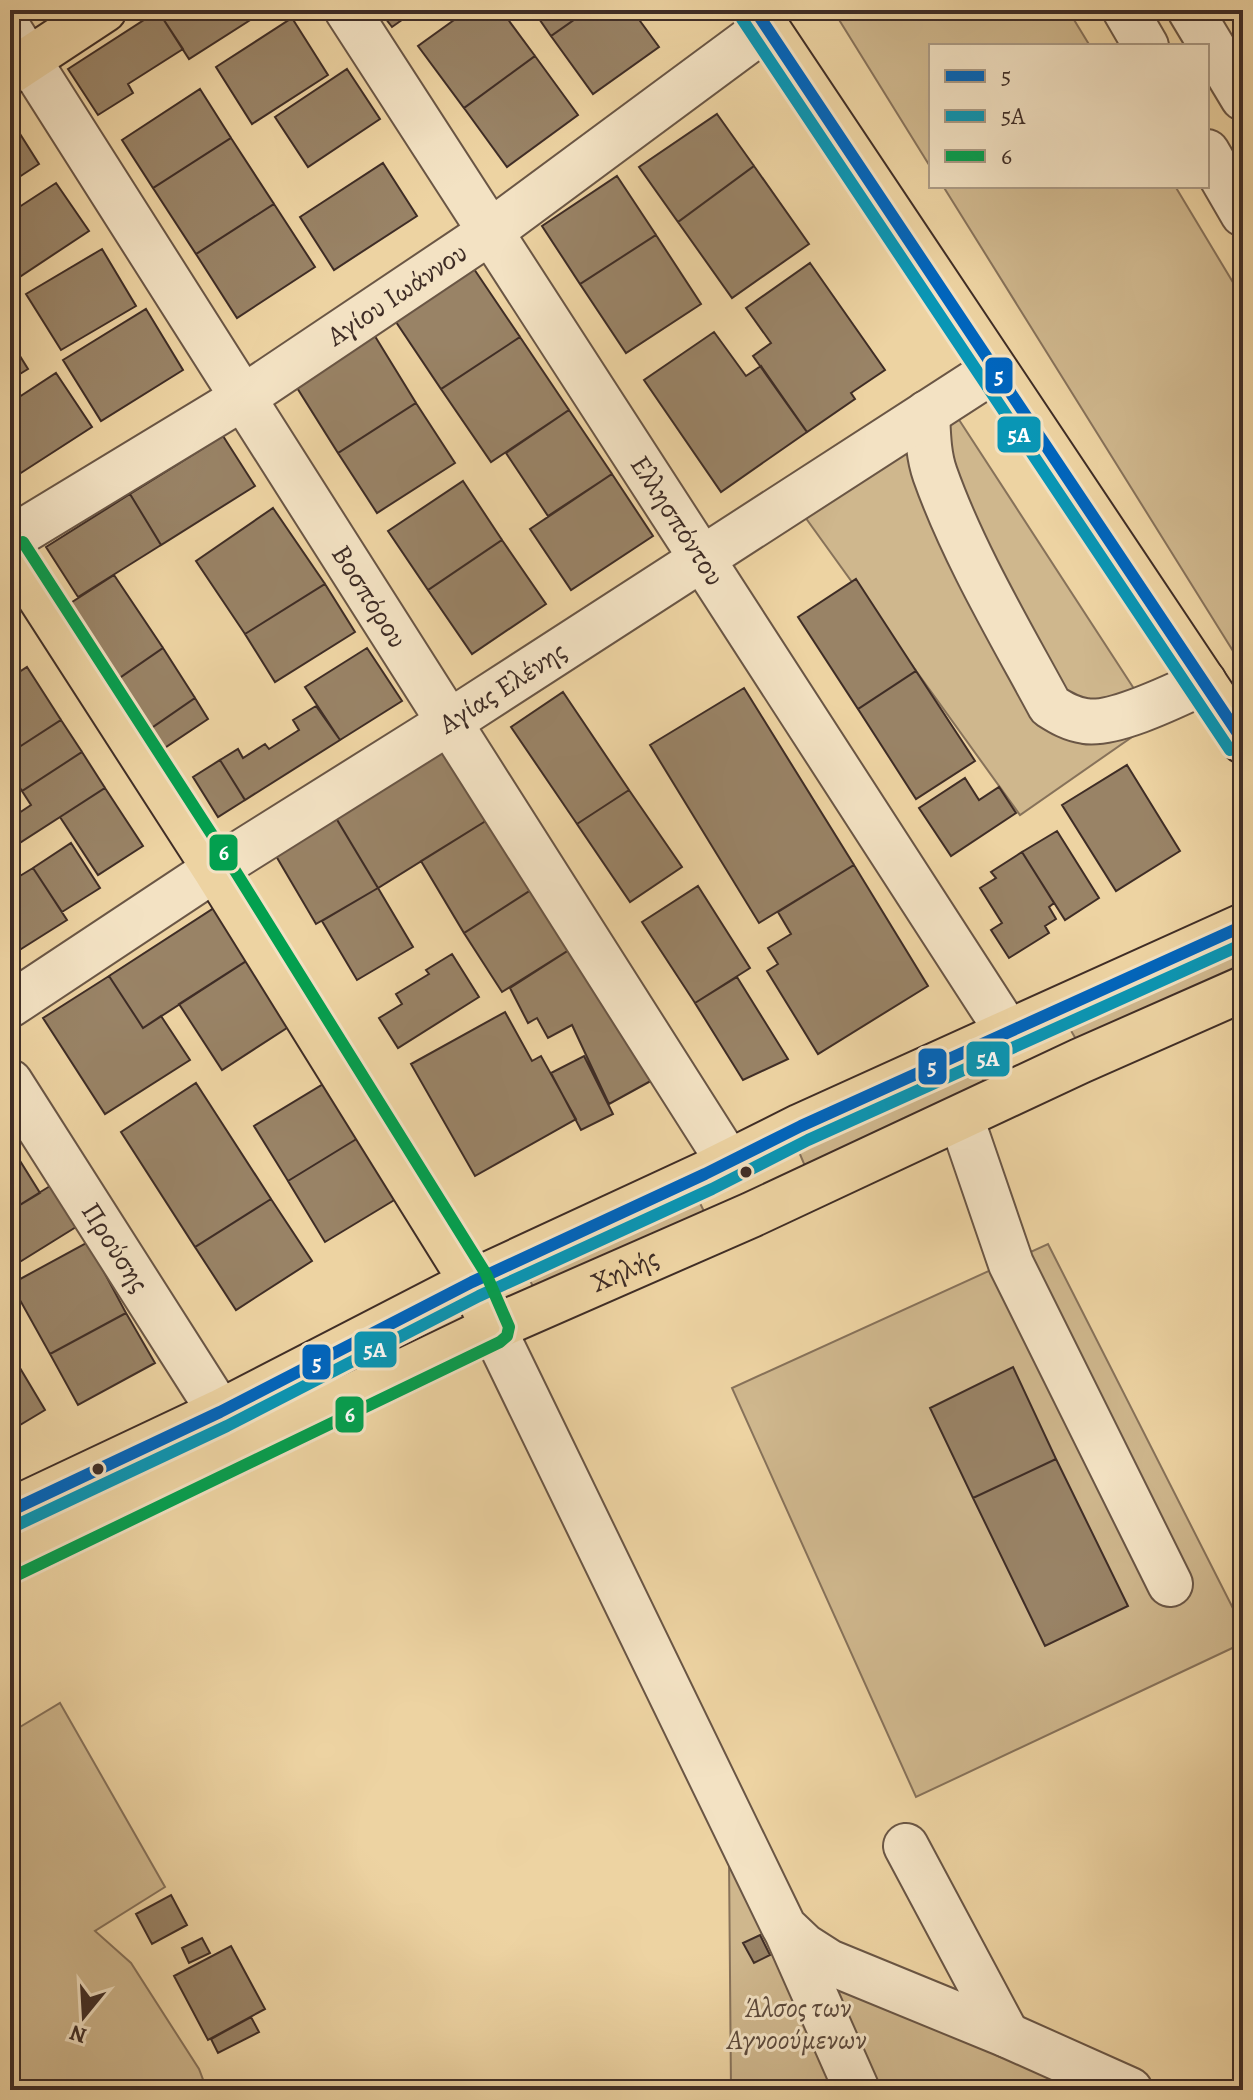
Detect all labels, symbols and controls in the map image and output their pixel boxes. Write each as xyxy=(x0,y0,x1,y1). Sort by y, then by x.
legend xyxy=(929,44,1209,188)
text: 5 xyxy=(1001,60,1011,92)
text: 5Α xyxy=(1001,100,1026,132)
text: 6 xyxy=(1001,140,1012,172)
street label: Αγίου Ιωάννου xyxy=(319,234,475,356)
line badge: 5 xyxy=(984,356,1014,395)
text: 5 xyxy=(994,361,1004,391)
line badge: 5Α xyxy=(996,415,1042,454)
text: 5Α xyxy=(1007,420,1031,450)
street label: Ελλησπόντου xyxy=(621,448,733,593)
street label: Βοσπόρου xyxy=(322,538,416,655)
street label: Αγίας Ελένης xyxy=(431,632,574,743)
line badge: 6 xyxy=(208,833,239,872)
text: 6 xyxy=(219,838,229,868)
line badge: 5Α xyxy=(965,1040,1011,1078)
text: 5Α xyxy=(976,1044,1000,1074)
line badge: 5 xyxy=(917,1047,948,1086)
text: 5 xyxy=(927,1052,937,1082)
unlabelled marker xyxy=(738,1164,754,1180)
street label: Προύσης xyxy=(72,1195,158,1300)
street label: Χηλής xyxy=(585,1239,664,1302)
line badge: 5Α xyxy=(353,1330,398,1369)
text: 5Α xyxy=(363,1335,387,1365)
line badge: 5 xyxy=(301,1343,332,1381)
text: 5 xyxy=(312,1348,322,1378)
line badge: 6 xyxy=(334,1395,365,1434)
text: 6 xyxy=(345,1400,355,1430)
unlabelled marker xyxy=(90,1461,106,1477)
north arrow xyxy=(44,1976,124,2056)
park label: Άλσος των Αγνοούμενων xyxy=(725,1989,867,2059)
text: N xyxy=(66,2017,90,2051)

